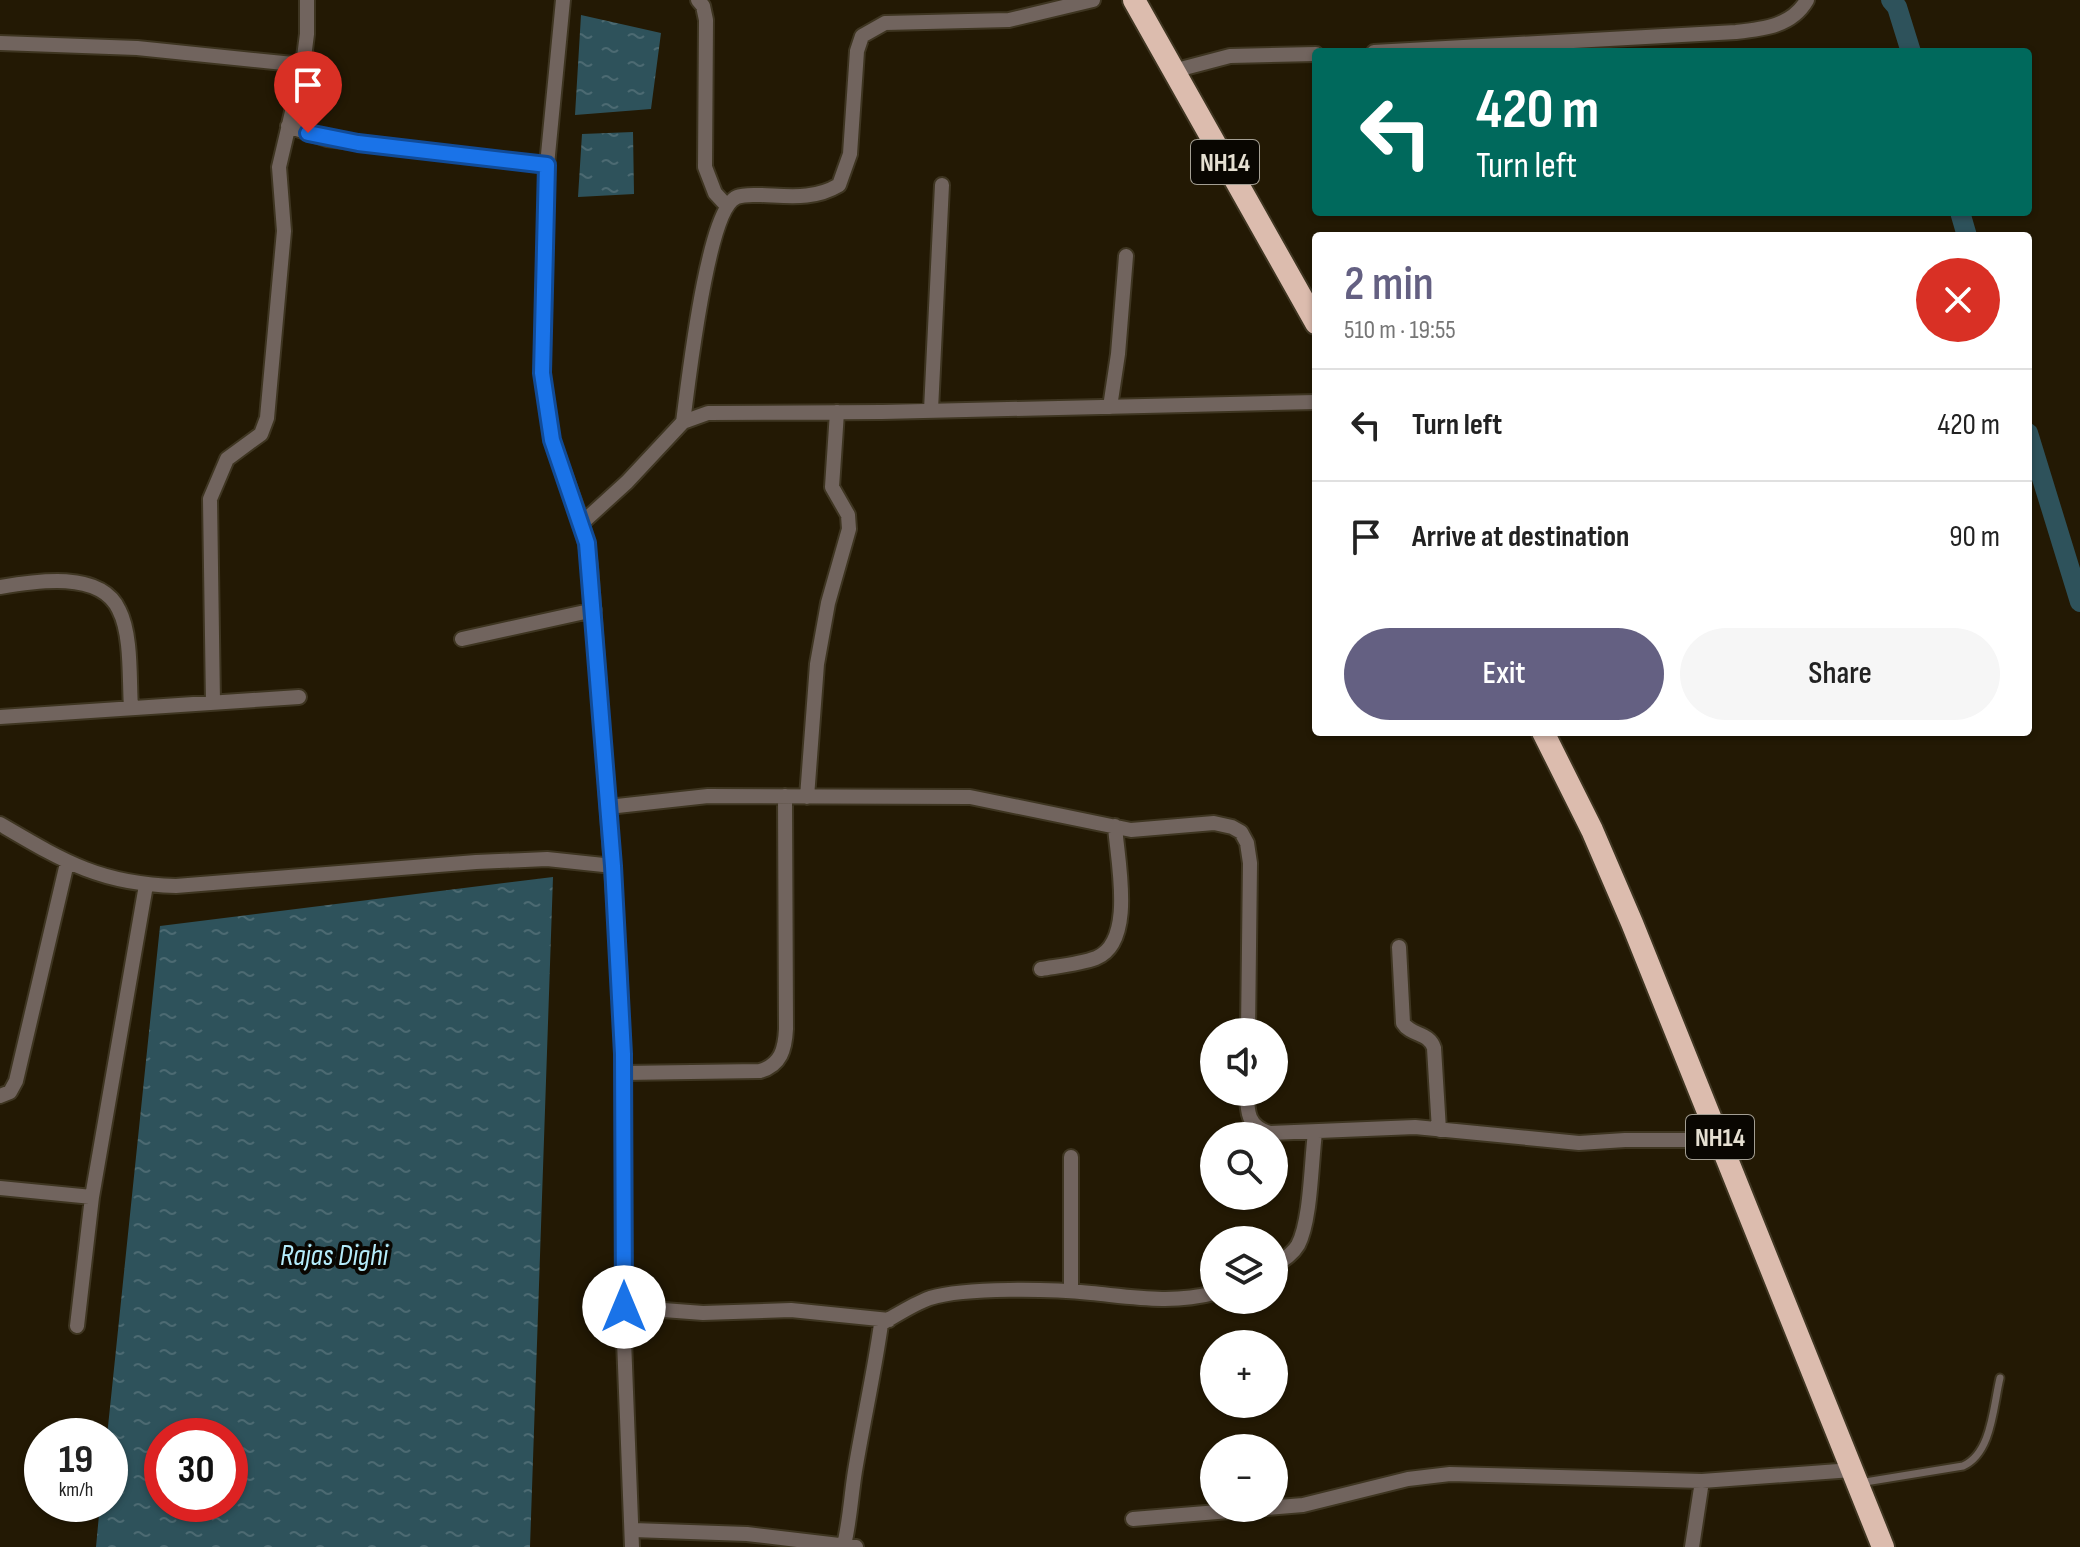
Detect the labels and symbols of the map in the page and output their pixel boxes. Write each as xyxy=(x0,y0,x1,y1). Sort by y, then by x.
pin xyxy=(274,51,342,133)
road number: NH14 xyxy=(1191,140,1259,184)
road number: NH14 xyxy=(1686,1115,1754,1159)
water label: Rajas Dighi xyxy=(280,1238,390,1274)
position arrow xyxy=(582,1265,666,1349)
speed limit sign: 30 xyxy=(144,1418,248,1522)

